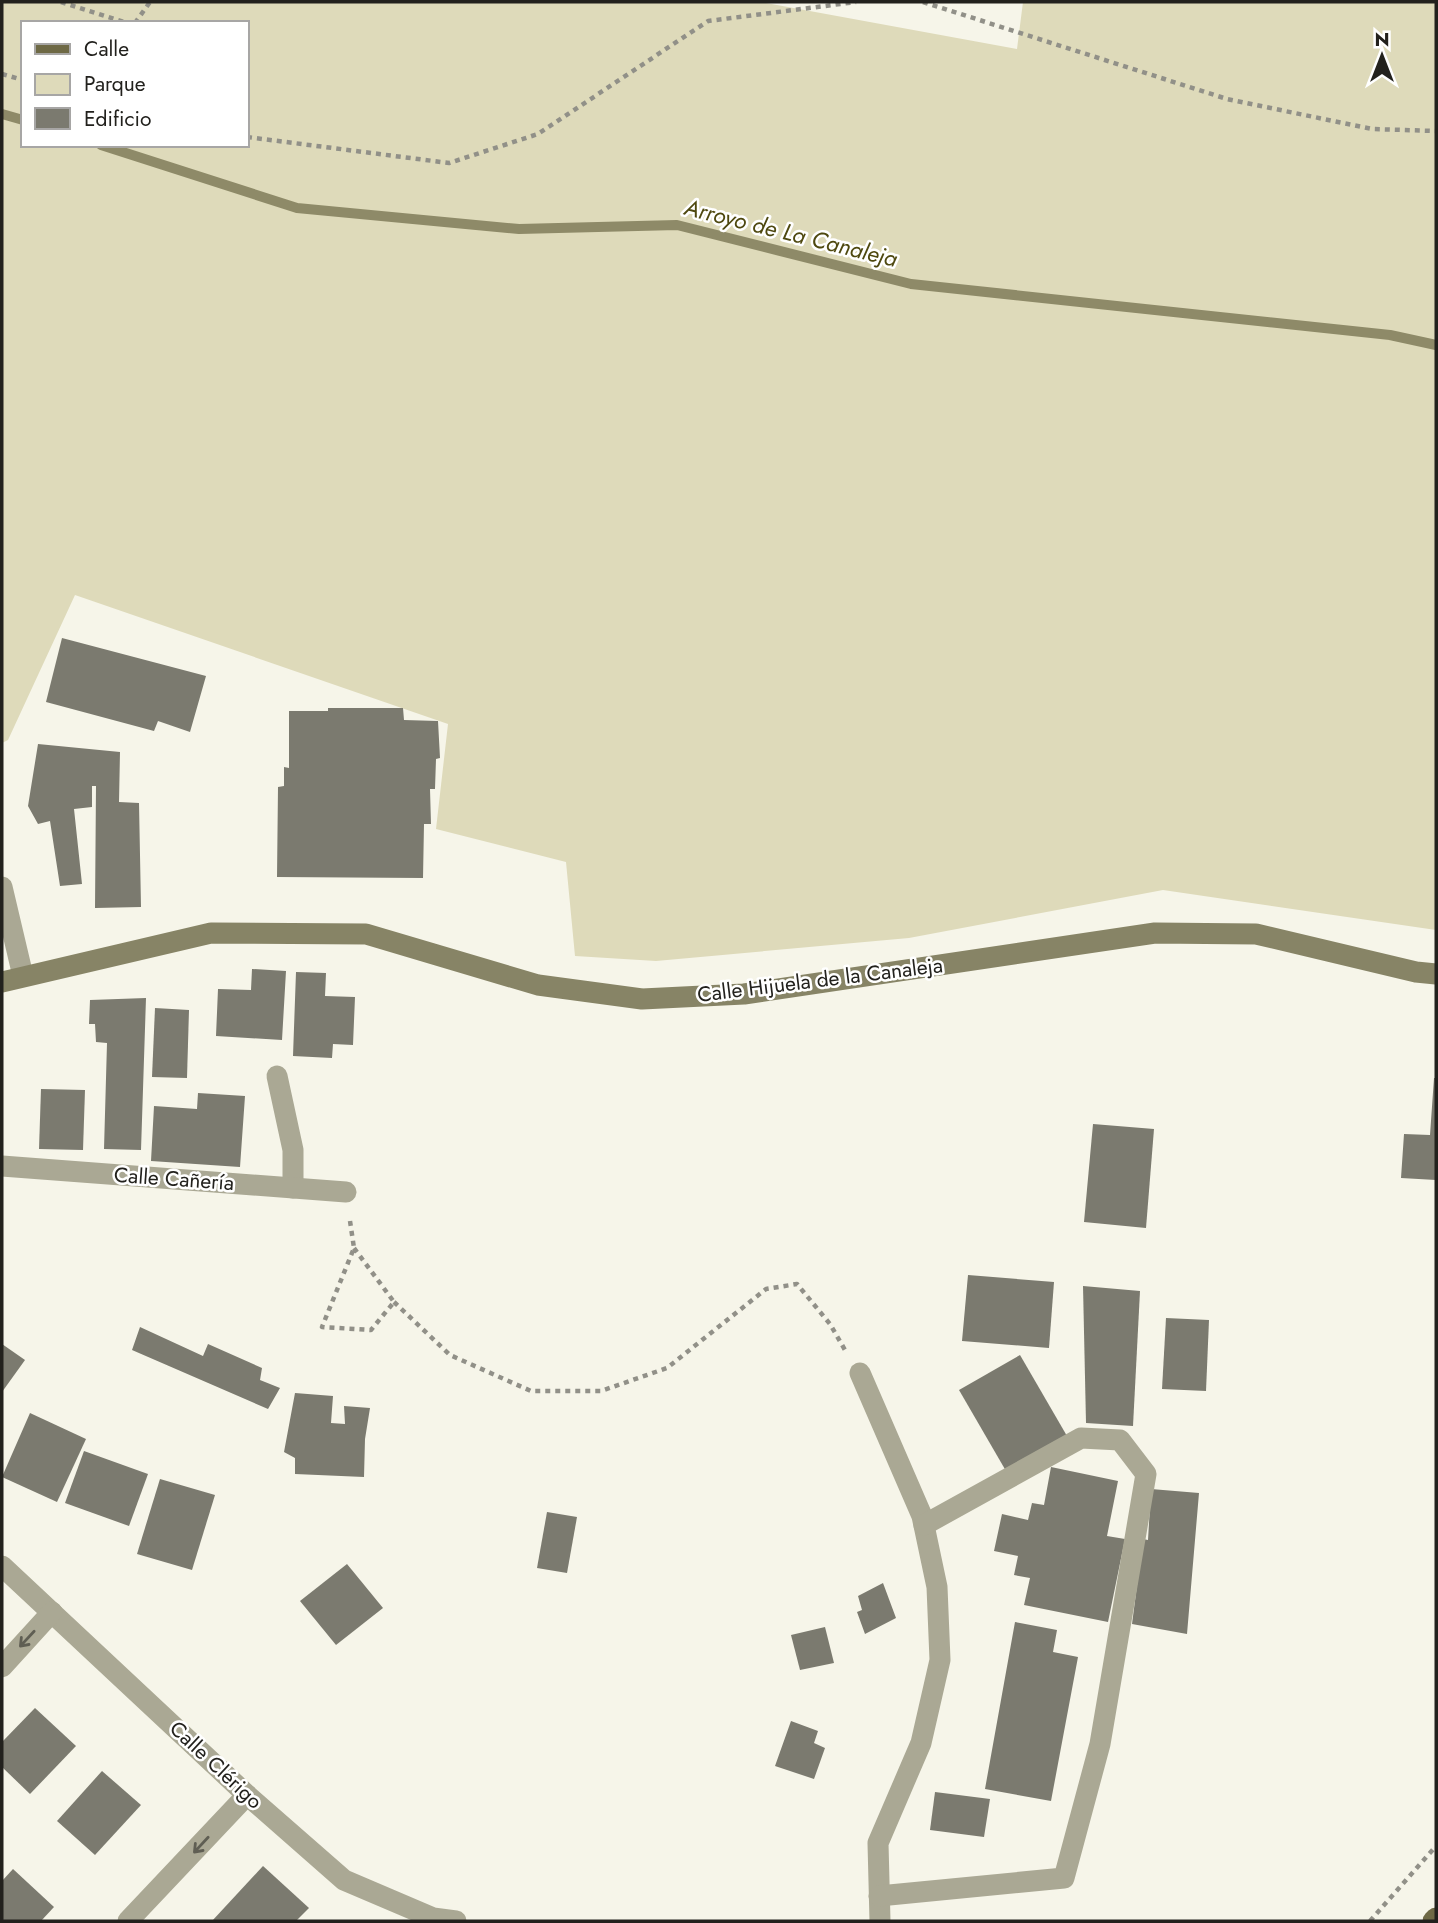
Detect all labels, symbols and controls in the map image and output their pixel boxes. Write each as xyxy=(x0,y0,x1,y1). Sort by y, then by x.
legend xyxy=(21,21,248,147)
north arrow xyxy=(1347,21,1417,91)
text: N xyxy=(1374,26,1390,53)
text: Calle xyxy=(84,34,129,64)
text: Parque xyxy=(84,69,146,99)
text: Edificio xyxy=(84,104,151,134)
water label: Arroyo de La Canaleja xyxy=(680,190,901,276)
street label: Calle Hijuela de la Canaleja xyxy=(696,950,944,1010)
street label: Calle Cañería xyxy=(113,1160,235,1198)
one-way arrow xyxy=(19,1630,36,1648)
street label: Calle Clérigo xyxy=(163,1714,269,1816)
one-way arrow xyxy=(192,1836,209,1853)

